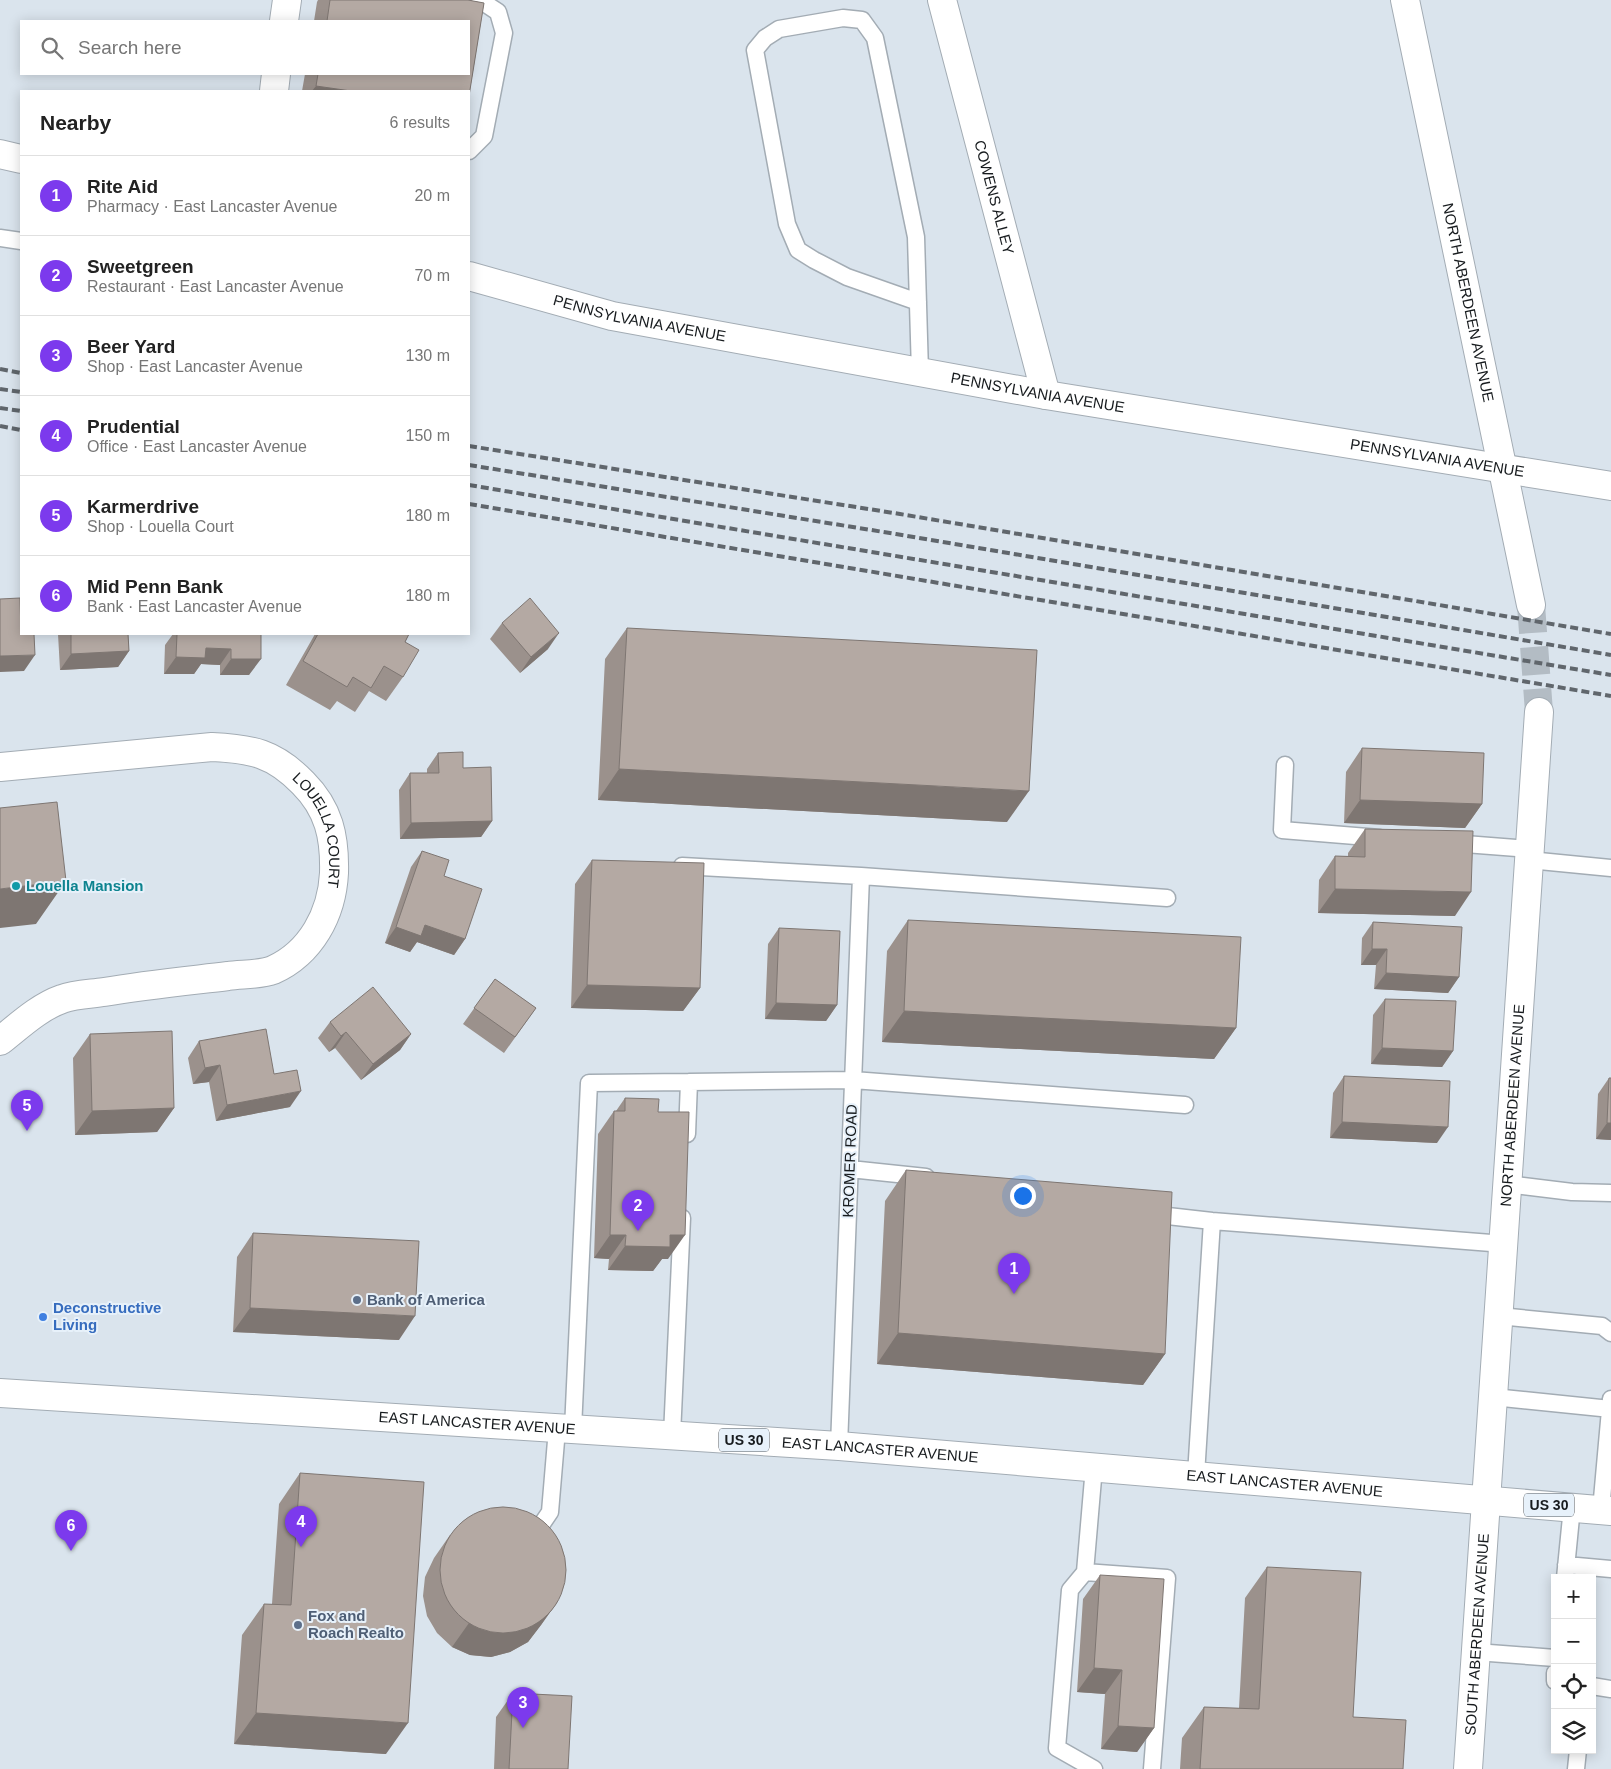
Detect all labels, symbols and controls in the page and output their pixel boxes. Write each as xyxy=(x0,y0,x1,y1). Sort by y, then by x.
search box xyxy=(20,20,470,75)
icon: search xyxy=(38,34,66,62)
text: Search here xyxy=(78,37,182,58)
text: Nearby xyxy=(40,111,111,134)
text: 6 results xyxy=(390,114,450,131)
street label: COWENS ALLEY xyxy=(971,138,1018,256)
text: Rite Aid xyxy=(87,176,158,197)
text: 1 xyxy=(52,187,60,204)
text: 20 m xyxy=(414,187,450,204)
text: Pharmacy · East Lancaster Avenue xyxy=(87,198,338,215)
street label: NORTH ABERDEEN AVENUE xyxy=(1439,201,1498,404)
text: Sweetgreen xyxy=(87,256,194,277)
text: 2 xyxy=(52,267,60,284)
text: 70 m xyxy=(414,267,450,284)
text: Restaurant · East Lancaster Avenue xyxy=(87,278,344,295)
street label: PENNSYLVANIA AVENUE xyxy=(552,291,727,345)
text: Beer Yard xyxy=(87,336,175,357)
text: 3 xyxy=(52,347,60,364)
text: 130 m xyxy=(406,347,450,364)
text: Shop · East Lancaster Avenue xyxy=(87,358,303,375)
street label: PENNSYLVANIA AVENUE xyxy=(949,369,1126,416)
text: Prudential xyxy=(87,416,180,437)
text: 4 xyxy=(52,427,60,444)
text: 150 m xyxy=(406,427,450,444)
street label: PENNSYLVANIA AVENUE xyxy=(1349,435,1526,480)
text: Office · East Lancaster Avenue xyxy=(87,438,307,455)
text: Karmerdrive xyxy=(87,496,199,517)
text: 5 xyxy=(52,507,60,524)
text: 180 m xyxy=(406,507,450,524)
text: Shop · Louella Court xyxy=(87,518,234,535)
text: Mid Penn Bank xyxy=(87,576,223,597)
text: 6 xyxy=(52,587,60,604)
text: 180 m xyxy=(406,587,450,604)
text: Bank · East Lancaster Avenue xyxy=(87,598,302,615)
street label: LOUELLA COURT xyxy=(289,769,343,889)
place label: Louella Mansion xyxy=(26,877,144,894)
marker: Louella Mansion xyxy=(10,880,22,892)
street label: NORTH ABERDEEN AVENUE xyxy=(1497,1004,1527,1207)
pin: 5 xyxy=(11,1090,43,1131)
street label: KROMER ROAD xyxy=(839,1104,860,1218)
your location xyxy=(1010,1183,1036,1209)
pin: 2 xyxy=(622,1190,654,1231)
pin: 1 xyxy=(998,1253,1030,1294)
place label: Bank of America xyxy=(367,1291,485,1308)
marker: Bank of America xyxy=(351,1294,363,1306)
place label: Deconstructive Living xyxy=(53,1299,161,1333)
marker: Deconstructive Living xyxy=(37,1311,49,1323)
street label: EAST LANCASTER AVENUE xyxy=(378,1408,576,1437)
road number: US 30 xyxy=(719,1428,769,1452)
street label: EAST LANCASTER AVENUE xyxy=(781,1433,979,1466)
street label: EAST LANCASTER AVENUE xyxy=(1186,1466,1384,1500)
road number: US 30 xyxy=(1524,1494,1574,1516)
pin: 4 xyxy=(285,1506,317,1547)
pin: 6 xyxy=(55,1510,87,1551)
street label: SOUTH ABERDEEN AVENUE xyxy=(1461,1533,1492,1736)
map controls xyxy=(1551,1574,1596,1754)
button: + xyxy=(1551,1574,1596,1619)
place label: Fox and Roach Realto xyxy=(308,1607,404,1641)
marker: Fox and Roach Realto xyxy=(292,1619,304,1631)
button: − xyxy=(1551,1619,1596,1664)
button: locate xyxy=(1551,1664,1596,1709)
pin: 3 xyxy=(507,1687,539,1728)
button: layers xyxy=(1551,1709,1596,1754)

